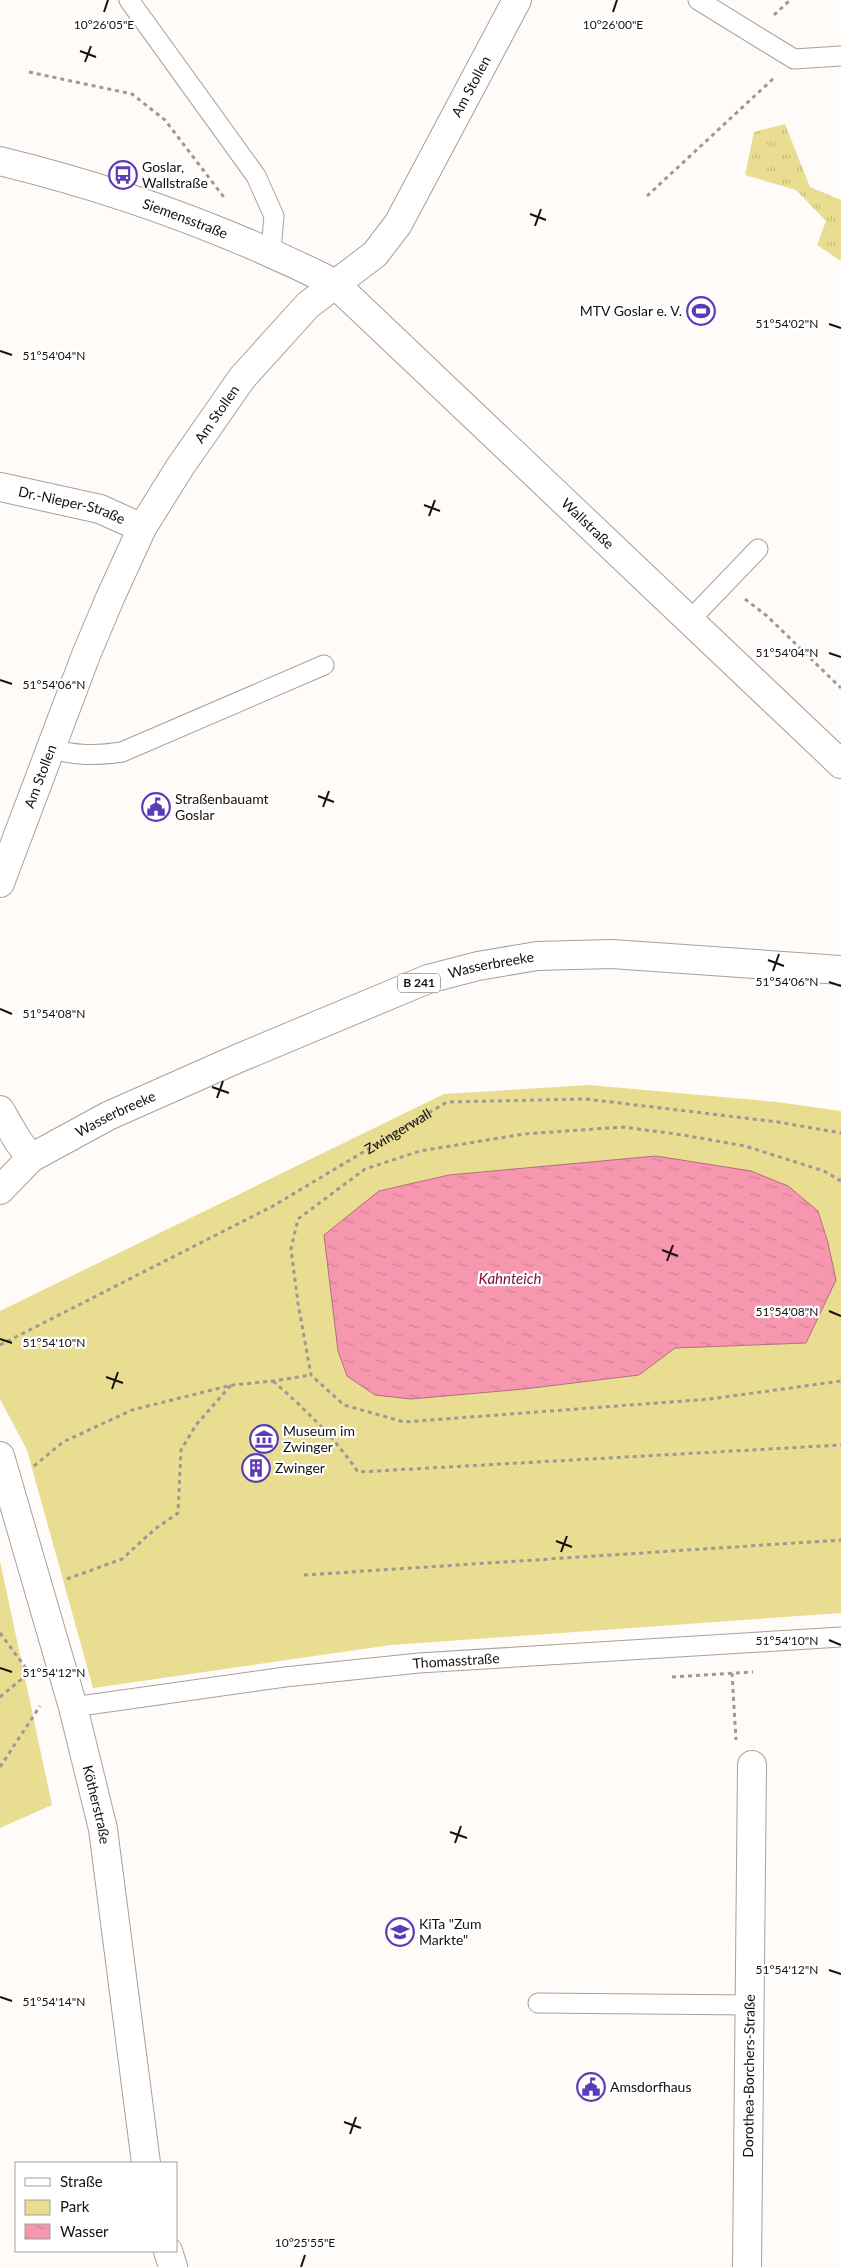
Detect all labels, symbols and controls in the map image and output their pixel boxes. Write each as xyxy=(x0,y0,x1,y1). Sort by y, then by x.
text: 10°26'05"E xyxy=(74,17,134,32)
text: 10°26'00"E xyxy=(583,17,643,32)
street label: Am Stollen xyxy=(447,53,494,120)
place label: Goslar, Wallstraße xyxy=(142,158,208,191)
bus stop icon: Goslar, Wallstraße xyxy=(108,160,138,190)
street label: Siemensstraße xyxy=(140,194,230,242)
sports icon: MTV Goslar e. V. xyxy=(686,296,716,326)
place label: MTV Goslar e. V. xyxy=(580,302,682,319)
text: 51°54'02"N xyxy=(756,316,818,331)
text: 51°54'04"N xyxy=(23,348,85,363)
street label: Am Stollen xyxy=(191,381,243,446)
street label: Dr.-Nieper-Straße xyxy=(17,482,128,527)
street label: Wallstraße xyxy=(558,494,618,552)
text: 51°54'04"N xyxy=(756,645,818,660)
text: 51°54'06"N xyxy=(23,677,85,692)
street label: Am Stollen xyxy=(20,742,59,810)
place label: Straßenbauamt Goslar xyxy=(175,790,269,823)
public building icon: Straßenbauamt Goslar xyxy=(141,792,171,822)
street label: Wasserbreeke xyxy=(446,948,535,981)
road number: B 241 xyxy=(398,974,440,992)
text: 51°54'06"N xyxy=(756,974,818,989)
text: 51°54'08"N xyxy=(23,1006,85,1021)
street label: Wasserbreeke xyxy=(72,1087,158,1140)
street label: Zwingerwall xyxy=(361,1104,434,1157)
water label: Kahnteich xyxy=(479,1269,541,1287)
text: 51°54'08"N xyxy=(756,1304,818,1319)
text: 51°54'10"N xyxy=(23,1335,85,1350)
place label: Museum im Zwinger xyxy=(283,1422,355,1455)
museum icon: Museum im Zwinger xyxy=(249,1424,279,1454)
building icon: Zwinger xyxy=(241,1453,271,1483)
place label: Zwinger xyxy=(275,1459,325,1476)
text: 51°54'10"N xyxy=(756,1633,818,1648)
street label: Thomasstraße xyxy=(412,1649,500,1672)
text: 51°54'12"N xyxy=(23,1665,85,1680)
street label: Kötherstraße xyxy=(80,1763,114,1845)
place label: KiTa "Zum Markte" xyxy=(419,1915,481,1948)
school or university icon: KiTa "Zum Markte" xyxy=(385,1917,415,1947)
text: 51°54'12"N xyxy=(756,1962,818,1977)
text: 51°54'14"N xyxy=(23,1994,85,2009)
street label: Dorothea-Borchers-Straße xyxy=(739,1994,758,2158)
public building icon: Amsdorfhaus xyxy=(576,2072,606,2102)
place label: Amsdorfhaus xyxy=(610,2078,692,2095)
legend xyxy=(15,2162,178,2252)
text: Straße xyxy=(60,2172,103,2190)
text: Park xyxy=(60,2197,90,2215)
text: Wasser xyxy=(60,2222,109,2240)
text: 10°25'55"E xyxy=(275,2235,335,2250)

